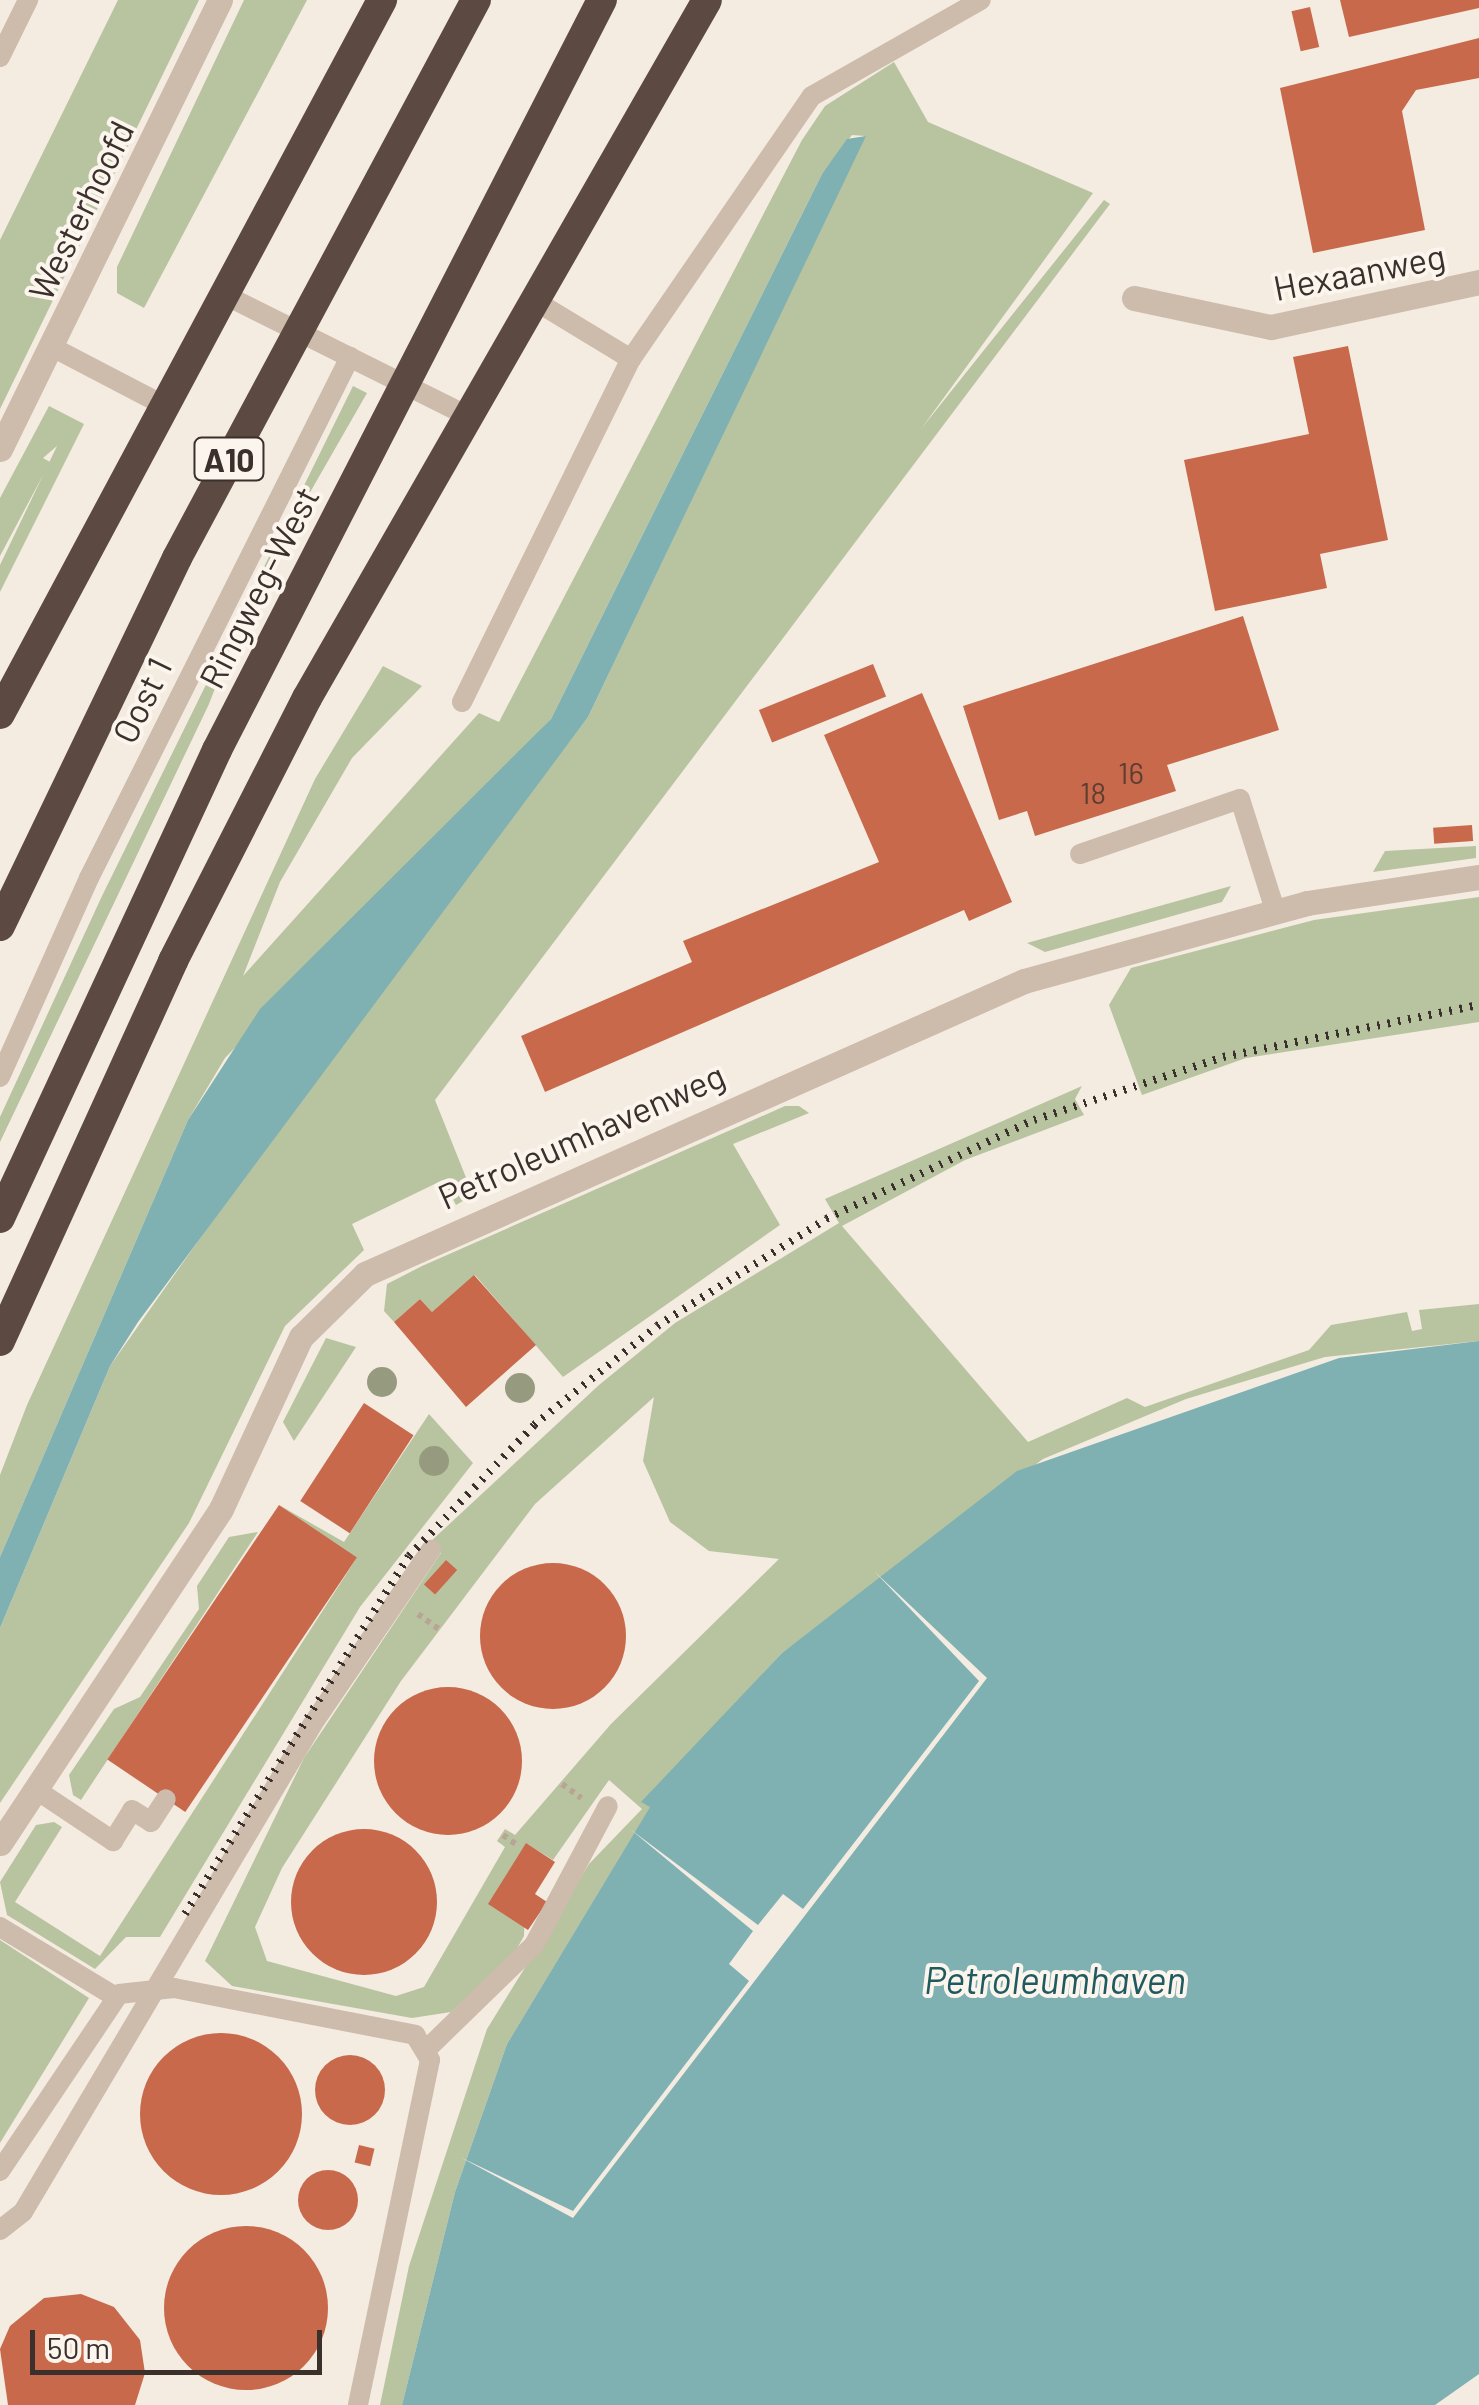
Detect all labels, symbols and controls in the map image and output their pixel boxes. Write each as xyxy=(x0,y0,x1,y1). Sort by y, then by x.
street label: Westerhoofd xyxy=(19,113,141,307)
street label: Hexaanweg xyxy=(1270,234,1448,308)
road number: A10 xyxy=(192,432,266,486)
street label: Ringweg-West xyxy=(189,479,327,695)
street label: Oost 1 xyxy=(102,651,180,749)
house number: 16 xyxy=(1118,754,1144,790)
house number: 18 xyxy=(1080,774,1106,810)
street label: Petroleumhavenweg xyxy=(431,1053,731,1217)
water label: Petroleumhaven xyxy=(924,1957,1186,2003)
scale bar xyxy=(35,2310,328,2372)
text: 50 m xyxy=(47,2329,110,2365)

